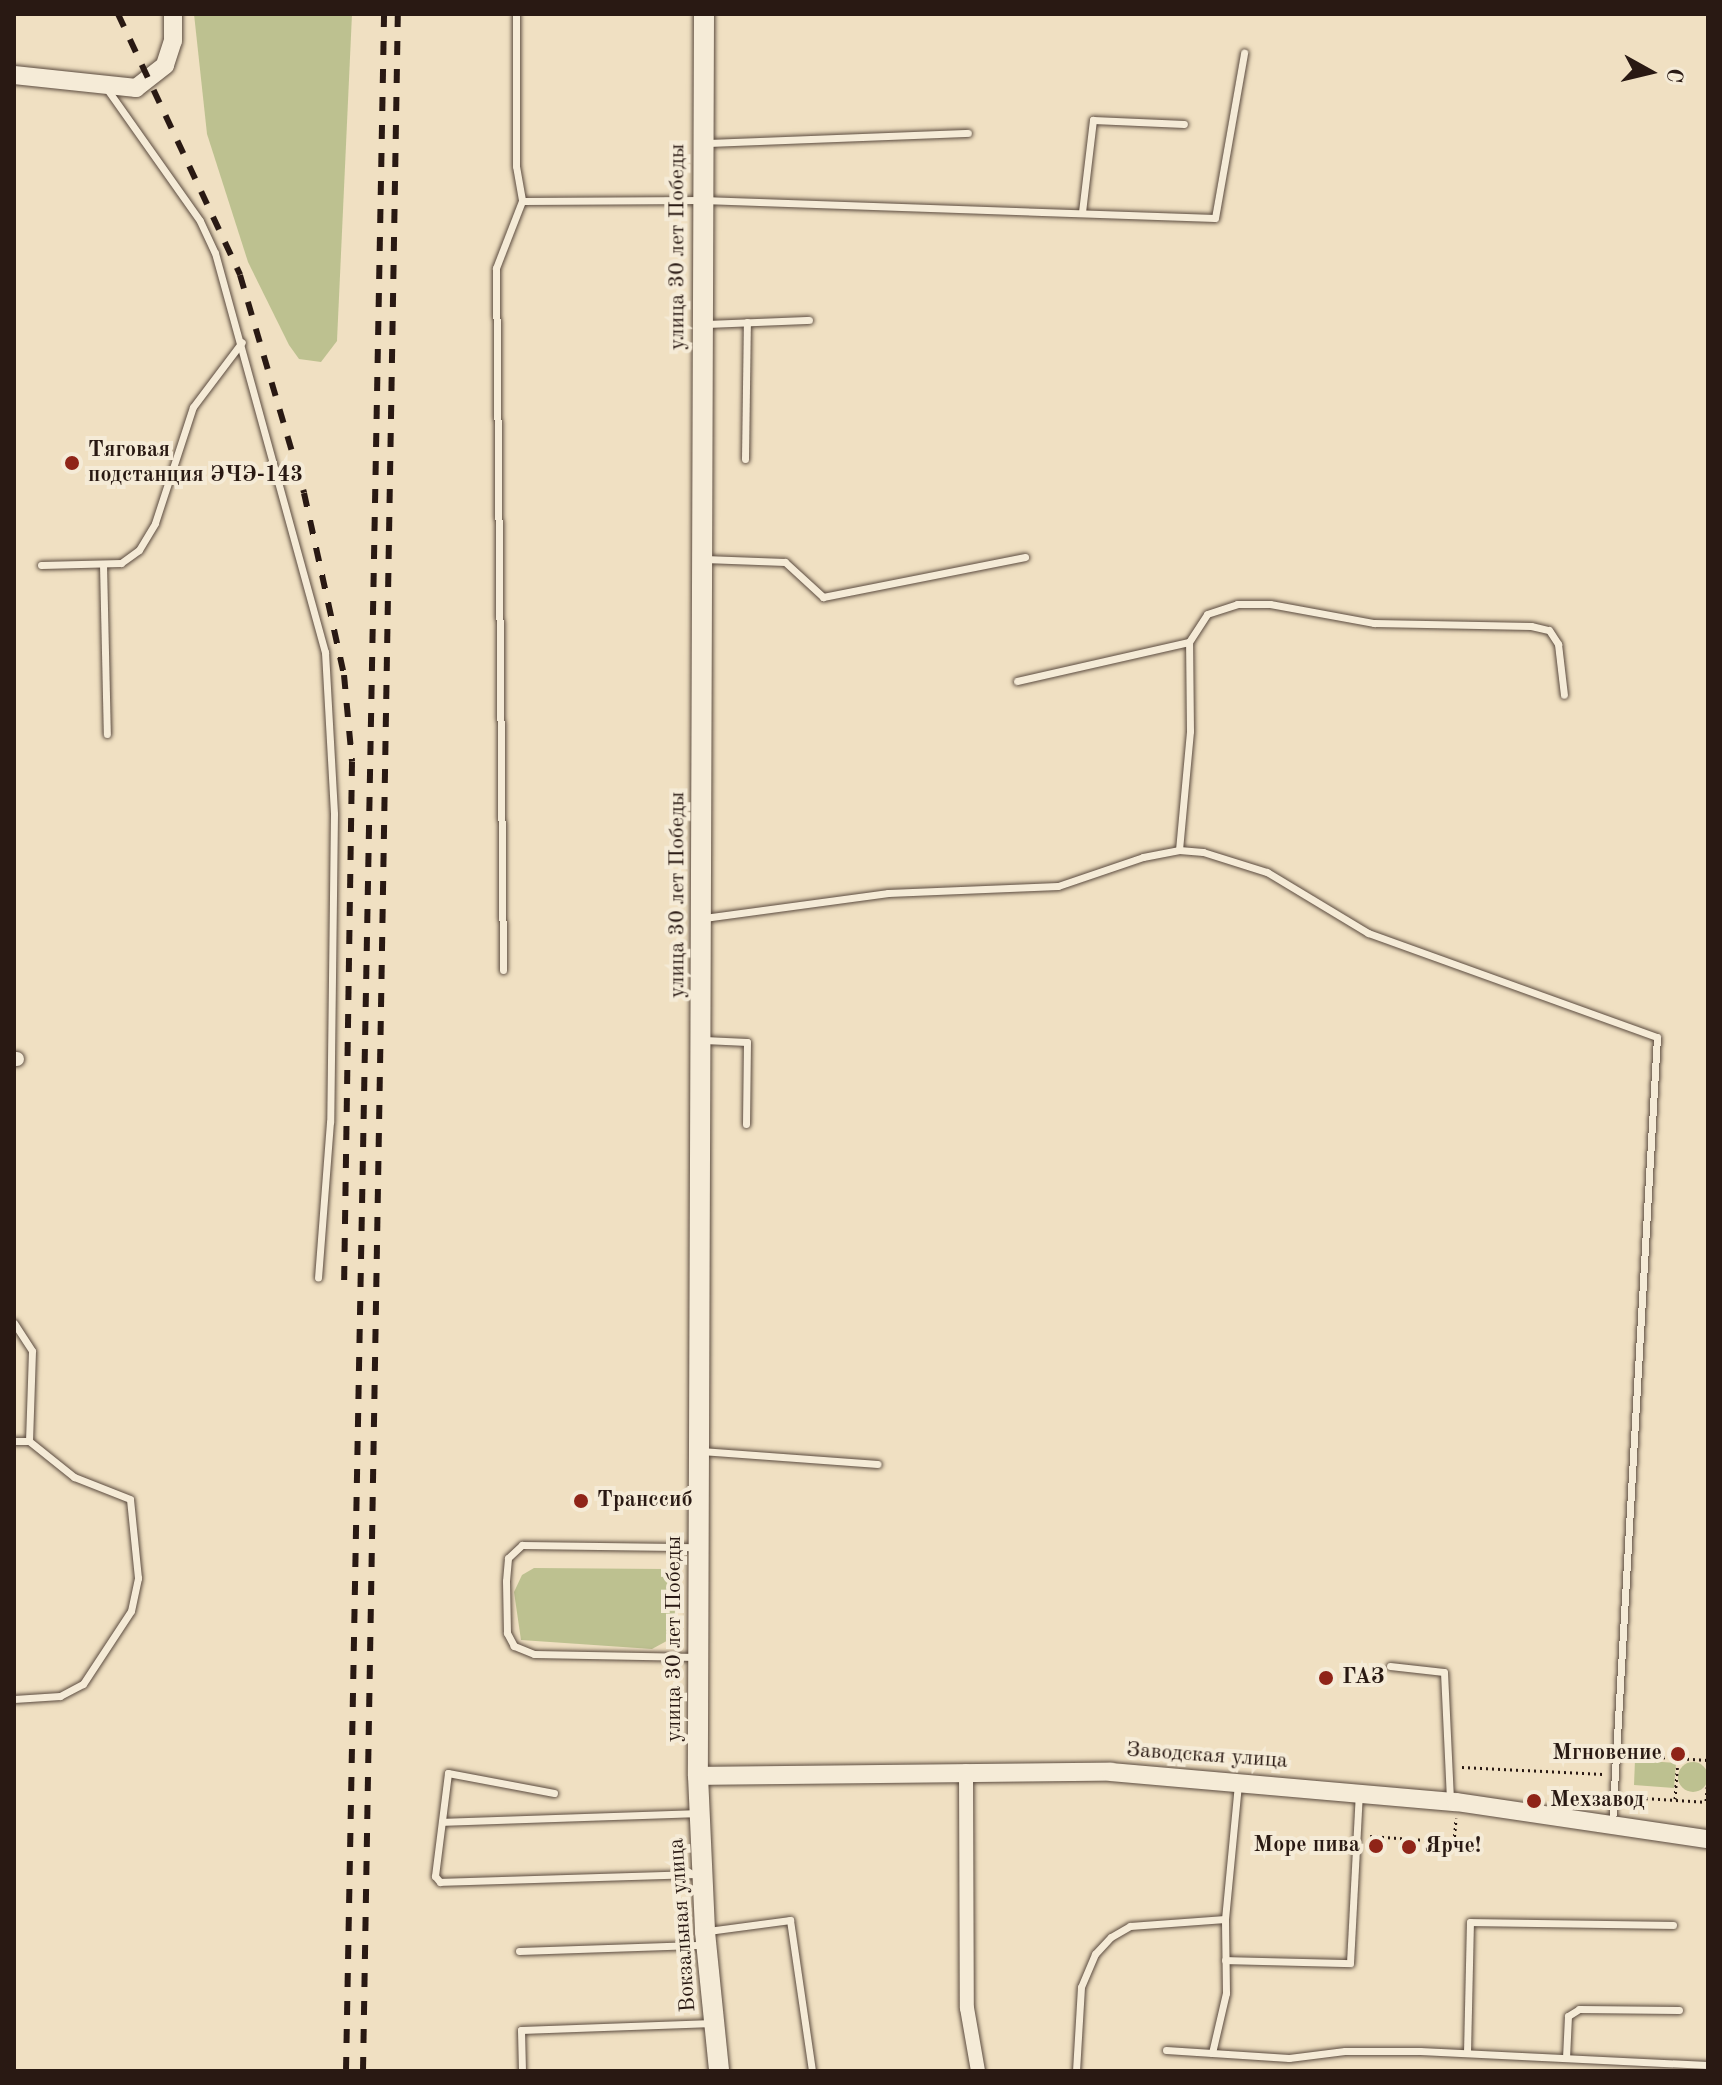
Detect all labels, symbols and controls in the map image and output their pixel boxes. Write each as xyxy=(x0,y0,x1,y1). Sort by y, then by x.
north arrow xyxy=(1610,32,1690,112)
text: С xyxy=(1662,67,1686,84)
street label: улица 30 лет Победы xyxy=(665,144,691,350)
place label: Тяговая подстанция ЭЧЭ-143 xyxy=(88,437,303,488)
marker: Тяговая подстанция ЭЧЭ-143 xyxy=(63,454,81,472)
street label: улица 30 лет Победы xyxy=(665,792,691,998)
place label: Транссиб xyxy=(597,1488,693,1514)
marker: Транссиб xyxy=(572,1492,590,1510)
street label: улица 30 лет Победы xyxy=(662,1536,688,1742)
place label: ГАЗ xyxy=(1342,1665,1385,1691)
marker: ГАЗ xyxy=(1317,1669,1335,1687)
street label: Заводская улица xyxy=(1125,1737,1289,1775)
place label: Мгновение xyxy=(1552,1741,1662,1767)
marker: Мгновение xyxy=(1669,1745,1687,1763)
place label: Мехзавод xyxy=(1550,1788,1645,1814)
marker: Мехзавод xyxy=(1525,1792,1543,1810)
place label: Море пива xyxy=(1254,1833,1360,1859)
place label: Ярче! xyxy=(1425,1834,1481,1860)
street label: Вокзальная улица xyxy=(664,1837,702,2013)
marker: Море пива xyxy=(1367,1837,1385,1855)
marker: Ярче! xyxy=(1400,1838,1418,1856)

